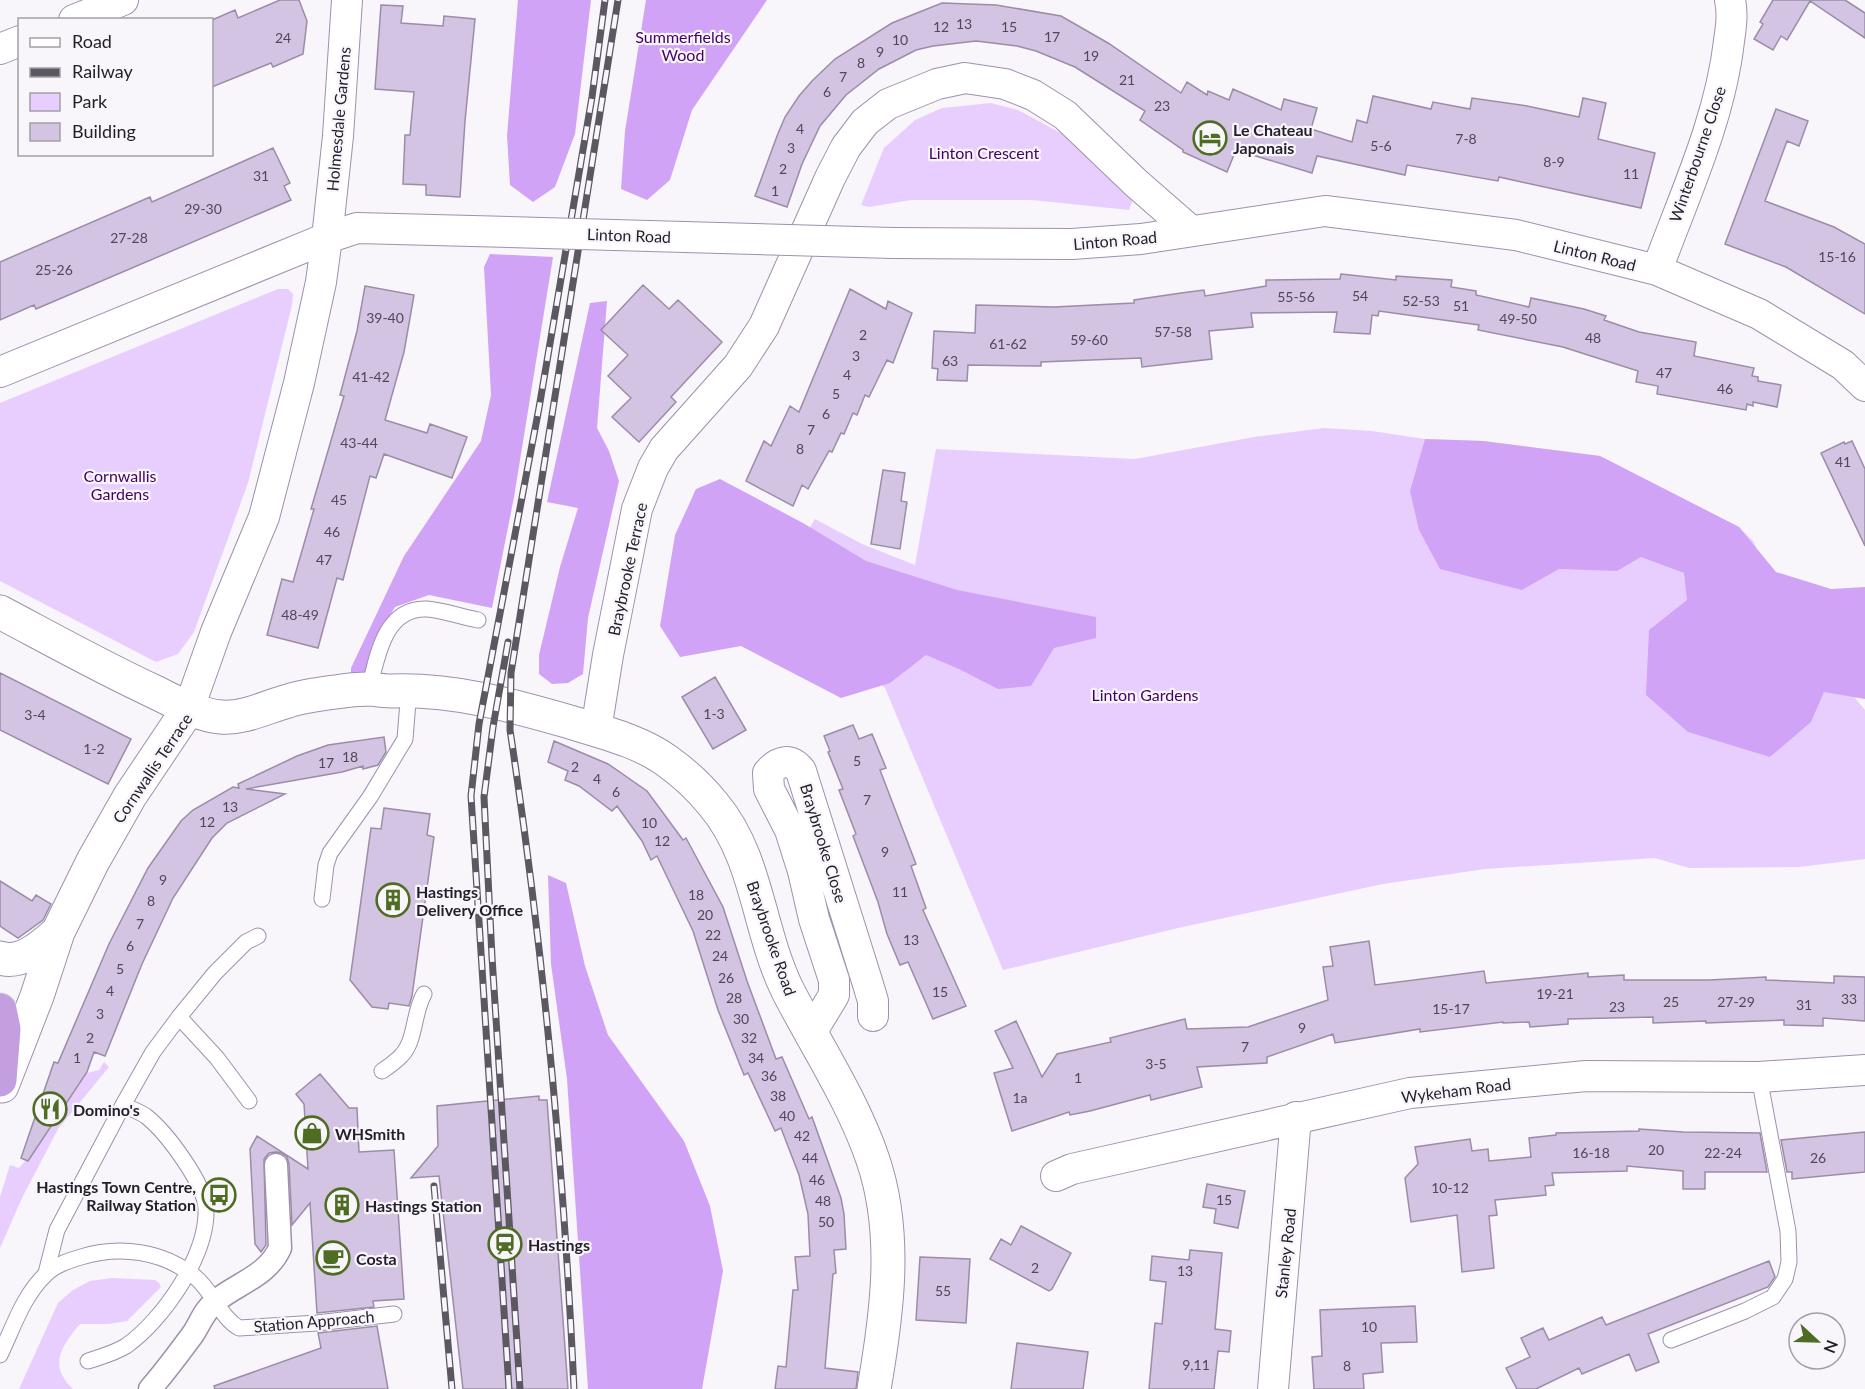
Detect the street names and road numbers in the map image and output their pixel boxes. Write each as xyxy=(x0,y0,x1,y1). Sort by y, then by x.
street label: Holmesdale Gardens xyxy=(322,46,354,192)
street label: Winterbourne Close xyxy=(1665,84,1729,224)
street label: Linton Road xyxy=(587,224,671,246)
street label: Linton Road xyxy=(1072,227,1158,253)
street label: Linton Road xyxy=(1552,236,1638,274)
street label: Braybrooke Terrace xyxy=(604,501,650,637)
street label: Cornwallis Terrace xyxy=(108,710,196,826)
street label: Braybrooke Close xyxy=(797,781,851,905)
street label: Braybrooke Road xyxy=(743,878,801,998)
street label: Wykeham Road xyxy=(1400,1074,1512,1106)
street label: Stanley Road xyxy=(1271,1207,1299,1299)
street label: Station Approach xyxy=(253,1306,375,1336)

